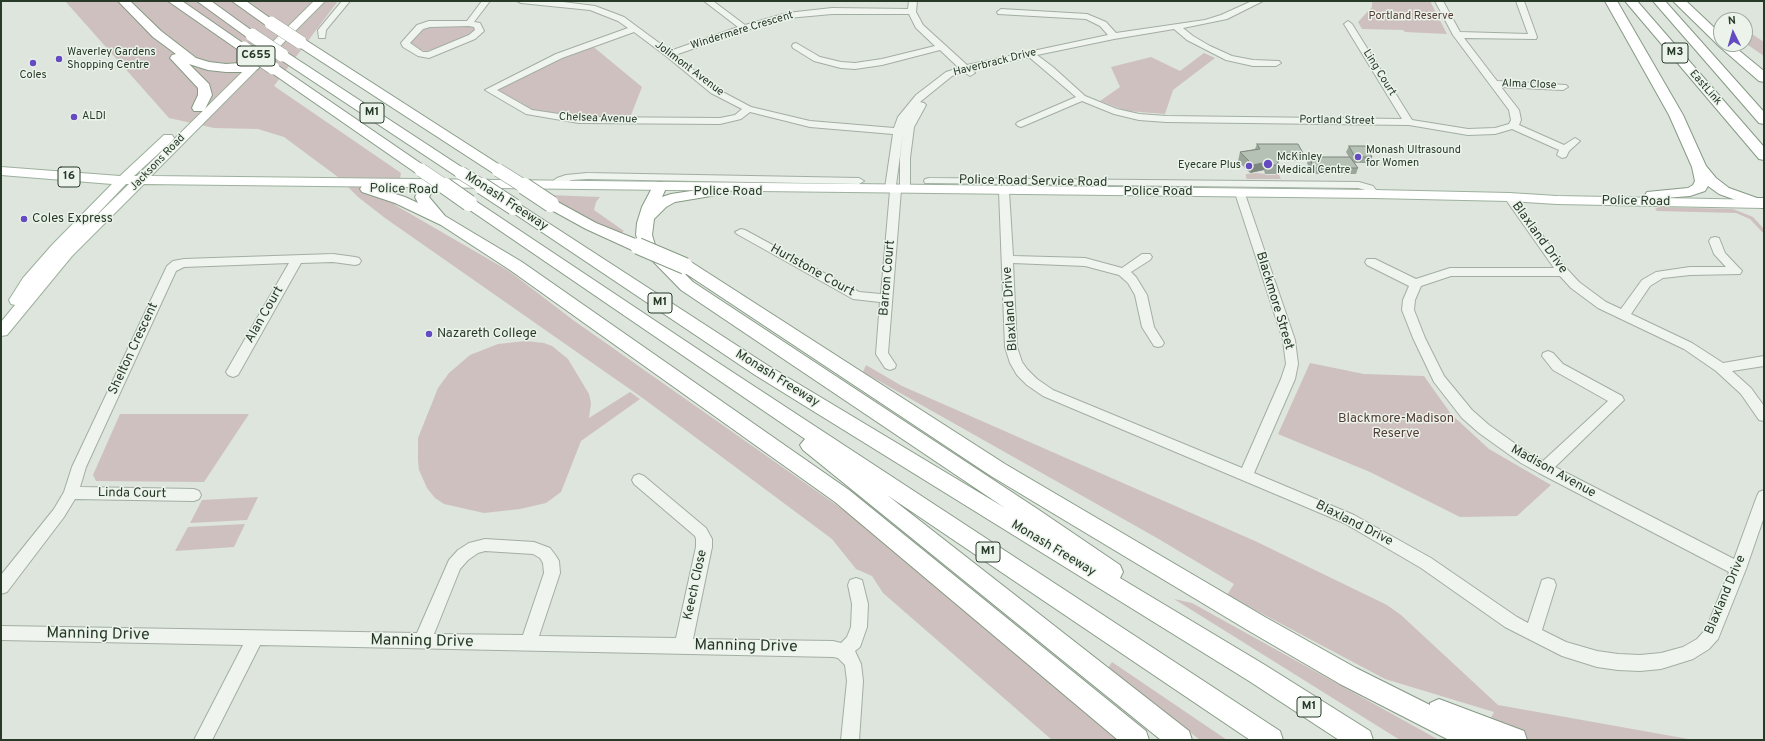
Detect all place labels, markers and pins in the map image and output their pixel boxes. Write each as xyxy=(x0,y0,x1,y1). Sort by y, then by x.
place label: Waverley Gardens Shopping Centre xyxy=(67,46,156,72)
marker: Waverley Gardens Shopping Centre xyxy=(54,54,64,64)
marker: Coles xyxy=(28,58,38,68)
place label: Coles xyxy=(19,69,47,83)
place label: ALDI xyxy=(82,110,106,124)
marker: ALDI xyxy=(69,112,79,122)
place label: Monash Ultrasound for Women xyxy=(1366,144,1461,170)
place label: McKinley Medical Centre xyxy=(1277,151,1350,177)
marker: Monash Ultrasound for Women xyxy=(1353,152,1363,162)
marker: McKinley Medical Centre xyxy=(1262,158,1274,170)
place label: Eyecare Plus xyxy=(1178,159,1241,173)
marker: Eyecare Plus xyxy=(1244,161,1254,171)
place label: Coles Express xyxy=(32,211,113,227)
marker: Coles Express xyxy=(19,214,29,224)
place label: Nazareth College xyxy=(437,326,537,342)
marker: Nazareth College xyxy=(424,329,434,339)

